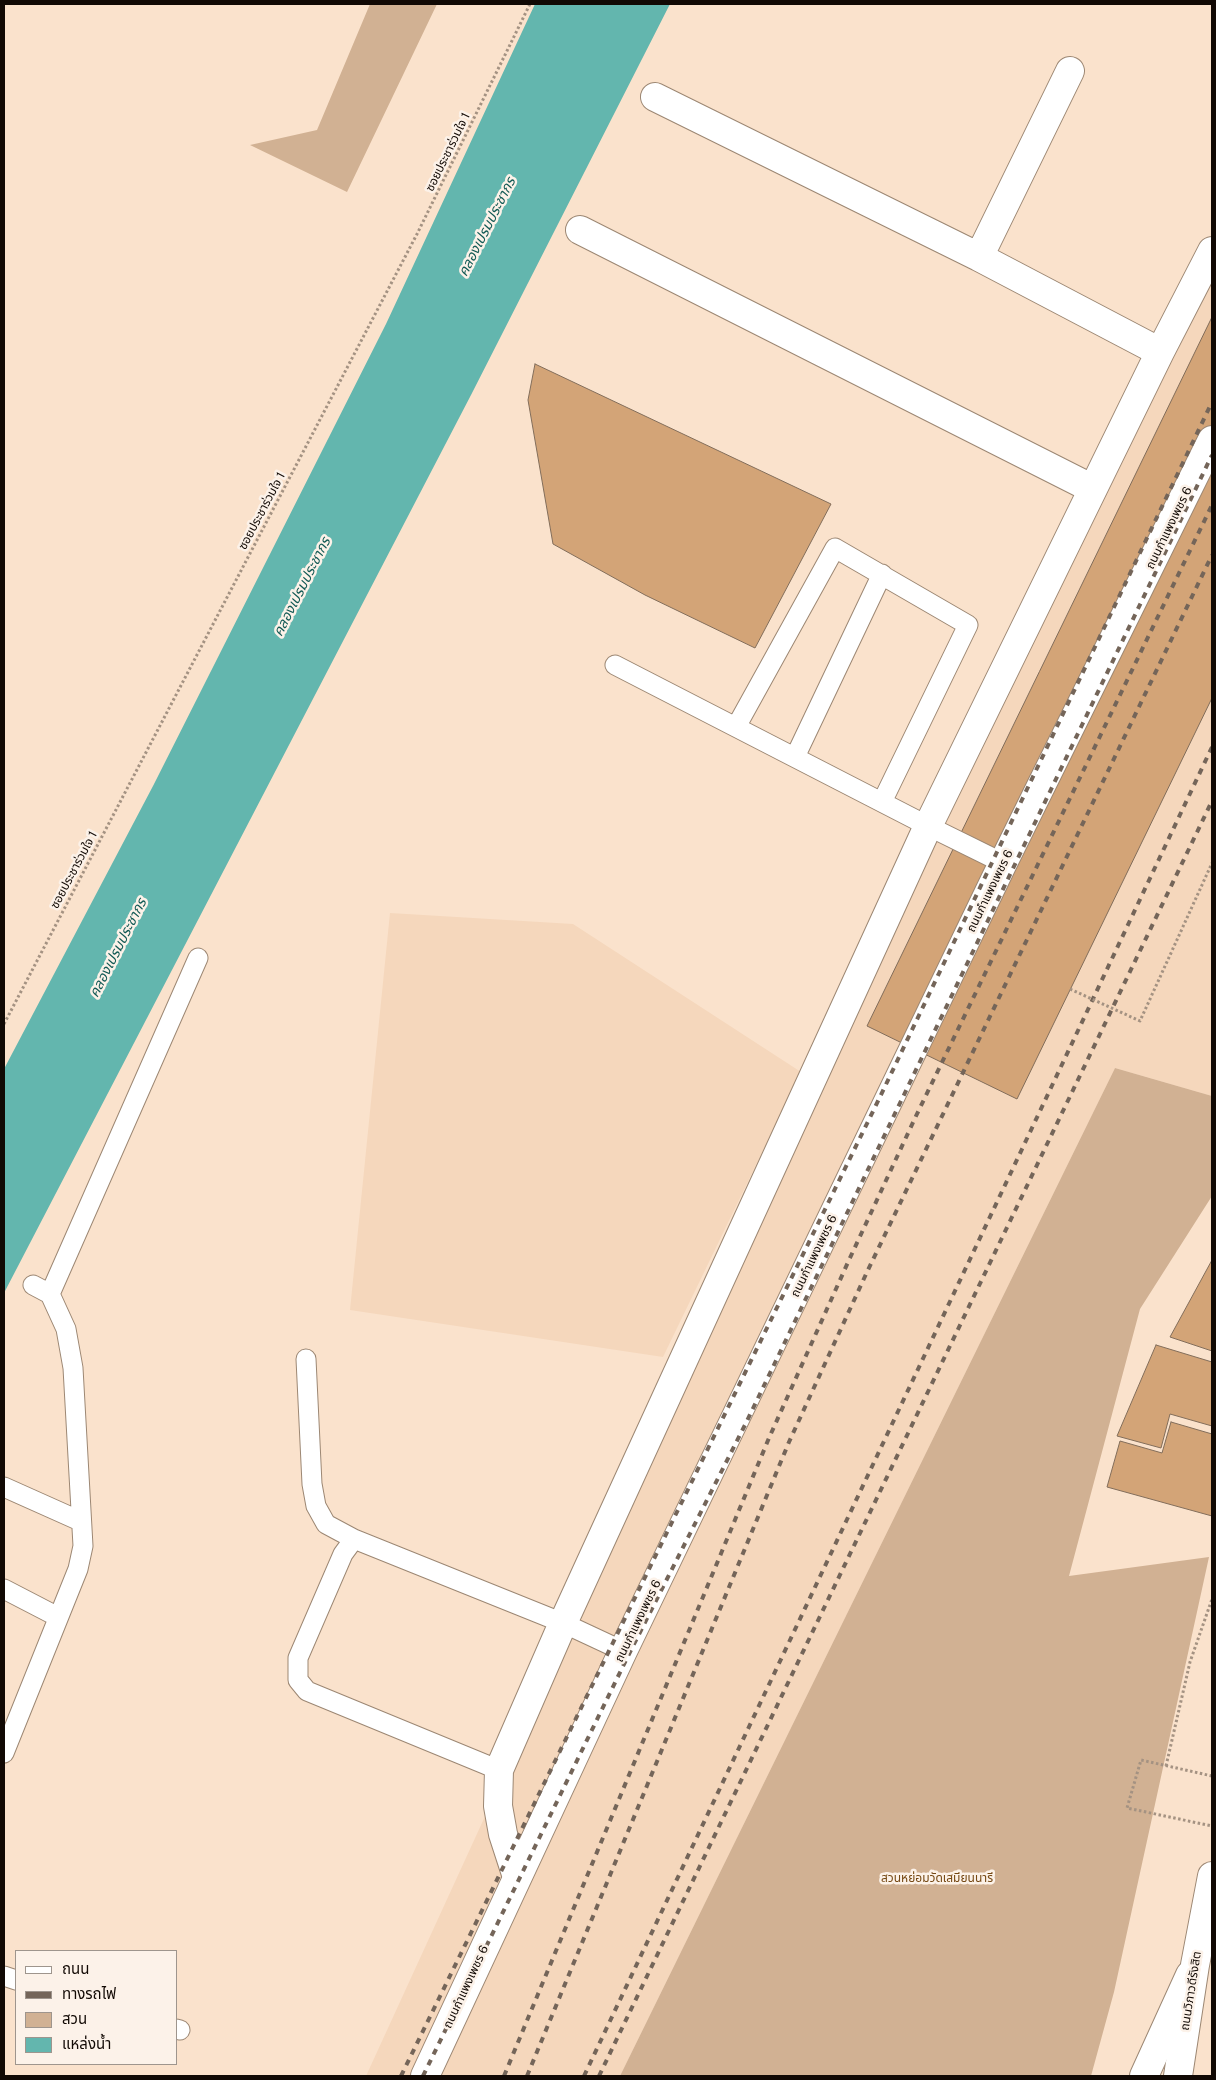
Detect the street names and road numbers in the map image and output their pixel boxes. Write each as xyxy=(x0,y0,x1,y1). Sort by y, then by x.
street label: ซอยประชาร่วมใจ 1 xyxy=(423,110,473,194)
street label: ซอยประชาร่วมใจ 1 xyxy=(236,470,288,552)
street label: ถนนกำแพงเพชร 6 xyxy=(1143,484,1195,572)
street label: ซอยประชาร่วมใจ 1 xyxy=(48,829,100,911)
street label: ถนนกำแพงเพชร 6 xyxy=(964,847,1016,935)
street label: ถนนกำแพงเพชร 6 xyxy=(788,1212,840,1300)
street label: ถนนกำแพงเพชร 6 xyxy=(612,1577,664,1665)
street label: ถนนกำแพงเพชร 6 xyxy=(440,1943,492,2031)
street label: ถนนวิภาวดีรังสิต xyxy=(1178,1950,1204,2032)

